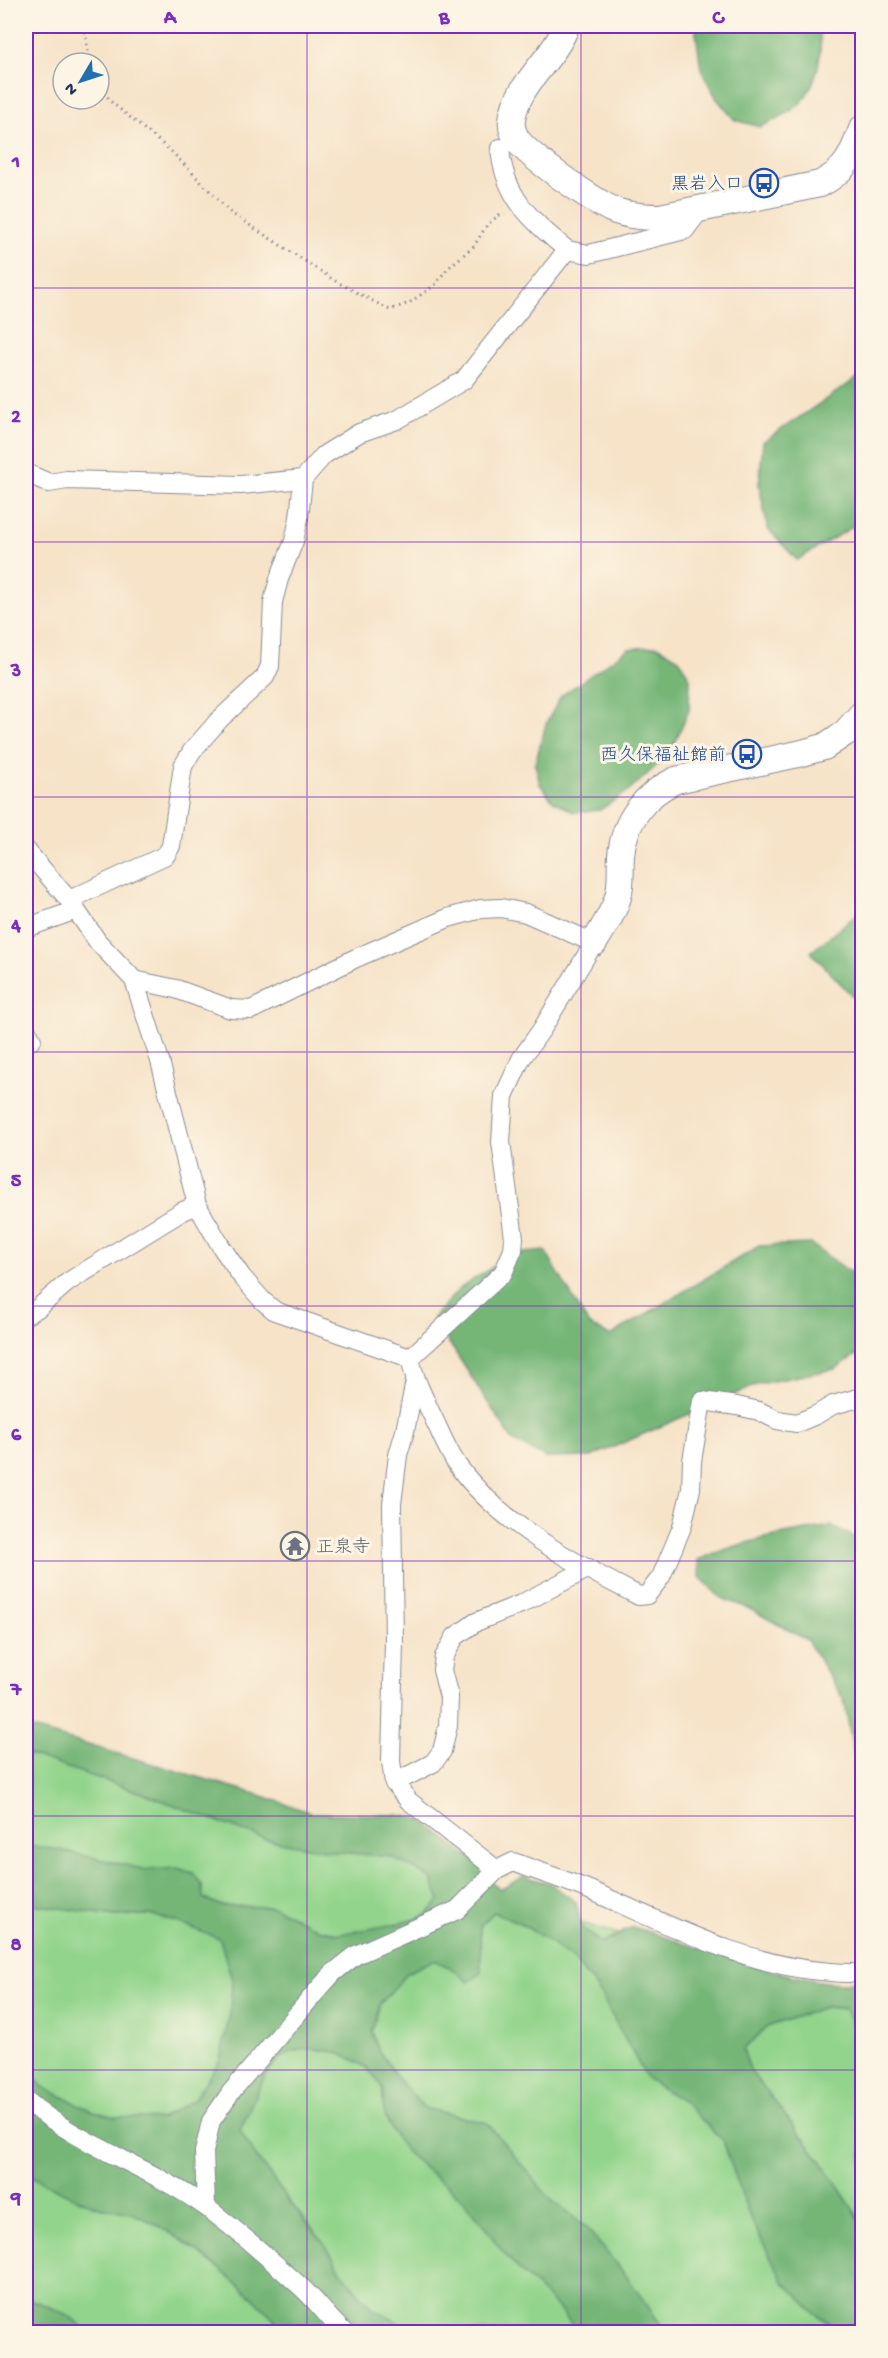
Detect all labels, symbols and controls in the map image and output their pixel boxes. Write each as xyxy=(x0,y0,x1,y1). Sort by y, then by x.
text: A xyxy=(163,8,178,31)
text: B xyxy=(438,8,450,31)
text: C xyxy=(712,8,726,31)
north arrow xyxy=(51,51,111,111)
text: N xyxy=(61,78,83,98)
text: 1 xyxy=(11,152,20,175)
bus stop icon: 黒岩入口 xyxy=(748,167,780,199)
place label: 黒岩入口 xyxy=(671,174,743,196)
text: 2 xyxy=(11,407,21,430)
text: 3 xyxy=(10,661,21,684)
bus stop icon: 西久保福祉館前 xyxy=(731,738,763,770)
place label: 西久保福祉館前 xyxy=(600,745,726,767)
text: 4 xyxy=(10,916,21,939)
text: 5 xyxy=(11,1171,22,1194)
text: 6 xyxy=(11,1425,22,1448)
temple icon: 正泉寺 xyxy=(279,1530,311,1562)
place label: 正泉寺 xyxy=(316,1537,370,1559)
text: 7 xyxy=(10,1680,23,1703)
text: 8 xyxy=(11,1935,22,1958)
text: 9 xyxy=(10,2189,21,2212)

